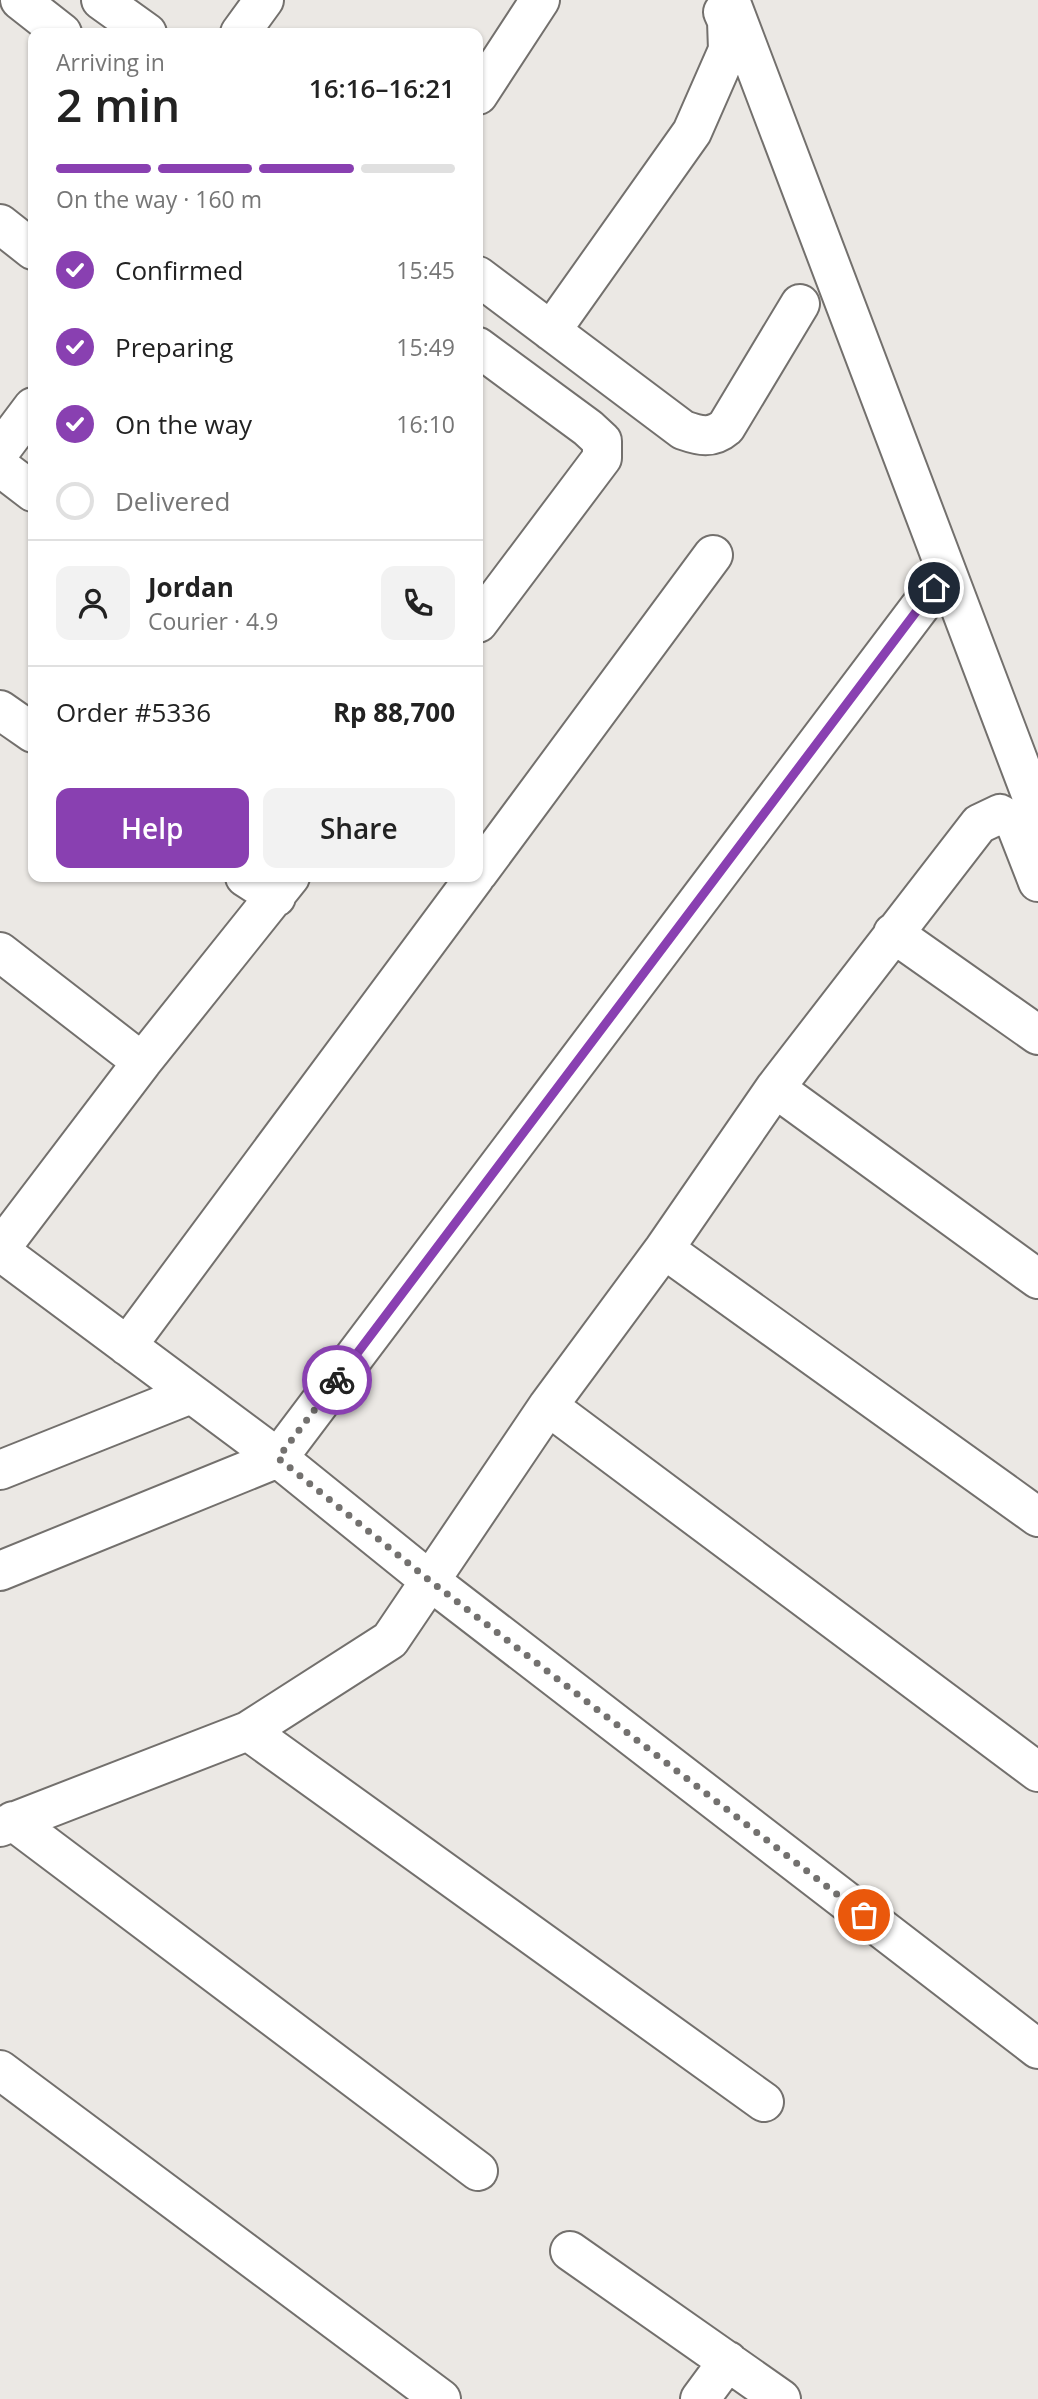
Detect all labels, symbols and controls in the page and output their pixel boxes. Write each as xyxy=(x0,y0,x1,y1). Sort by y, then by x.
text: Arriving in xyxy=(56,46,165,78)
text: 16:16–16:21 xyxy=(309,70,455,106)
text: 2 min xyxy=(56,73,180,135)
text: On the way · 160 m xyxy=(56,183,262,215)
icon: check xyxy=(56,251,94,289)
text: Confirmed xyxy=(115,252,243,288)
text: 15:45 xyxy=(396,254,455,286)
icon: check xyxy=(56,328,94,366)
text: Preparing xyxy=(115,329,233,365)
text: 15:49 xyxy=(396,331,455,363)
icon: check xyxy=(56,405,94,443)
text: On the way xyxy=(115,406,252,442)
text: 16:10 xyxy=(396,408,455,440)
text: Delivered xyxy=(115,483,230,519)
pin xyxy=(904,558,964,618)
button: person xyxy=(56,566,130,640)
button: phone xyxy=(381,566,455,640)
text: Jordan xyxy=(148,569,234,605)
icon: home xyxy=(915,569,953,607)
text: Courier · 4.9 xyxy=(148,605,278,637)
text: Order #5336 xyxy=(56,694,211,730)
text: Rp 88,700 xyxy=(333,694,455,730)
button: Help xyxy=(56,788,249,868)
button: Share xyxy=(263,788,455,868)
courier xyxy=(302,1345,372,1415)
icon: bike xyxy=(318,1361,356,1399)
pin xyxy=(834,1885,894,1945)
icon: bag xyxy=(845,1896,883,1934)

